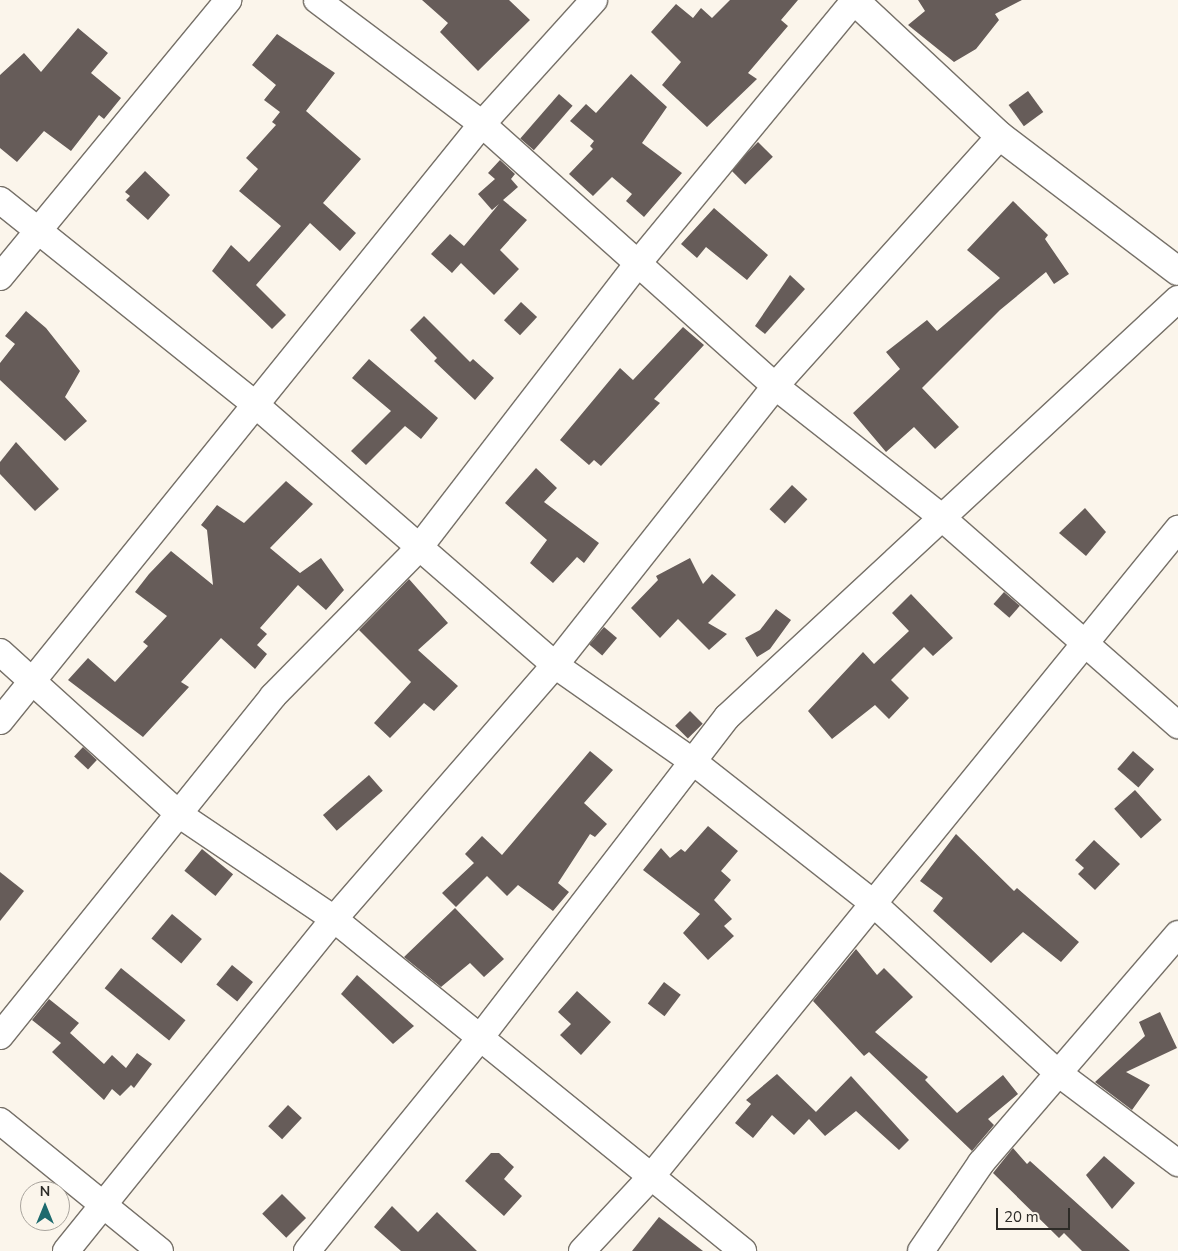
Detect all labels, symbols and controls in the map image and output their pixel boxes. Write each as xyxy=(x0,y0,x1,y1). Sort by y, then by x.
north arrow xyxy=(20,1181,70,1231)
text: N xyxy=(40,1182,50,1201)
scale bar xyxy=(998,1198,1072,1230)
text: 20 m xyxy=(1004,1207,1039,1227)

